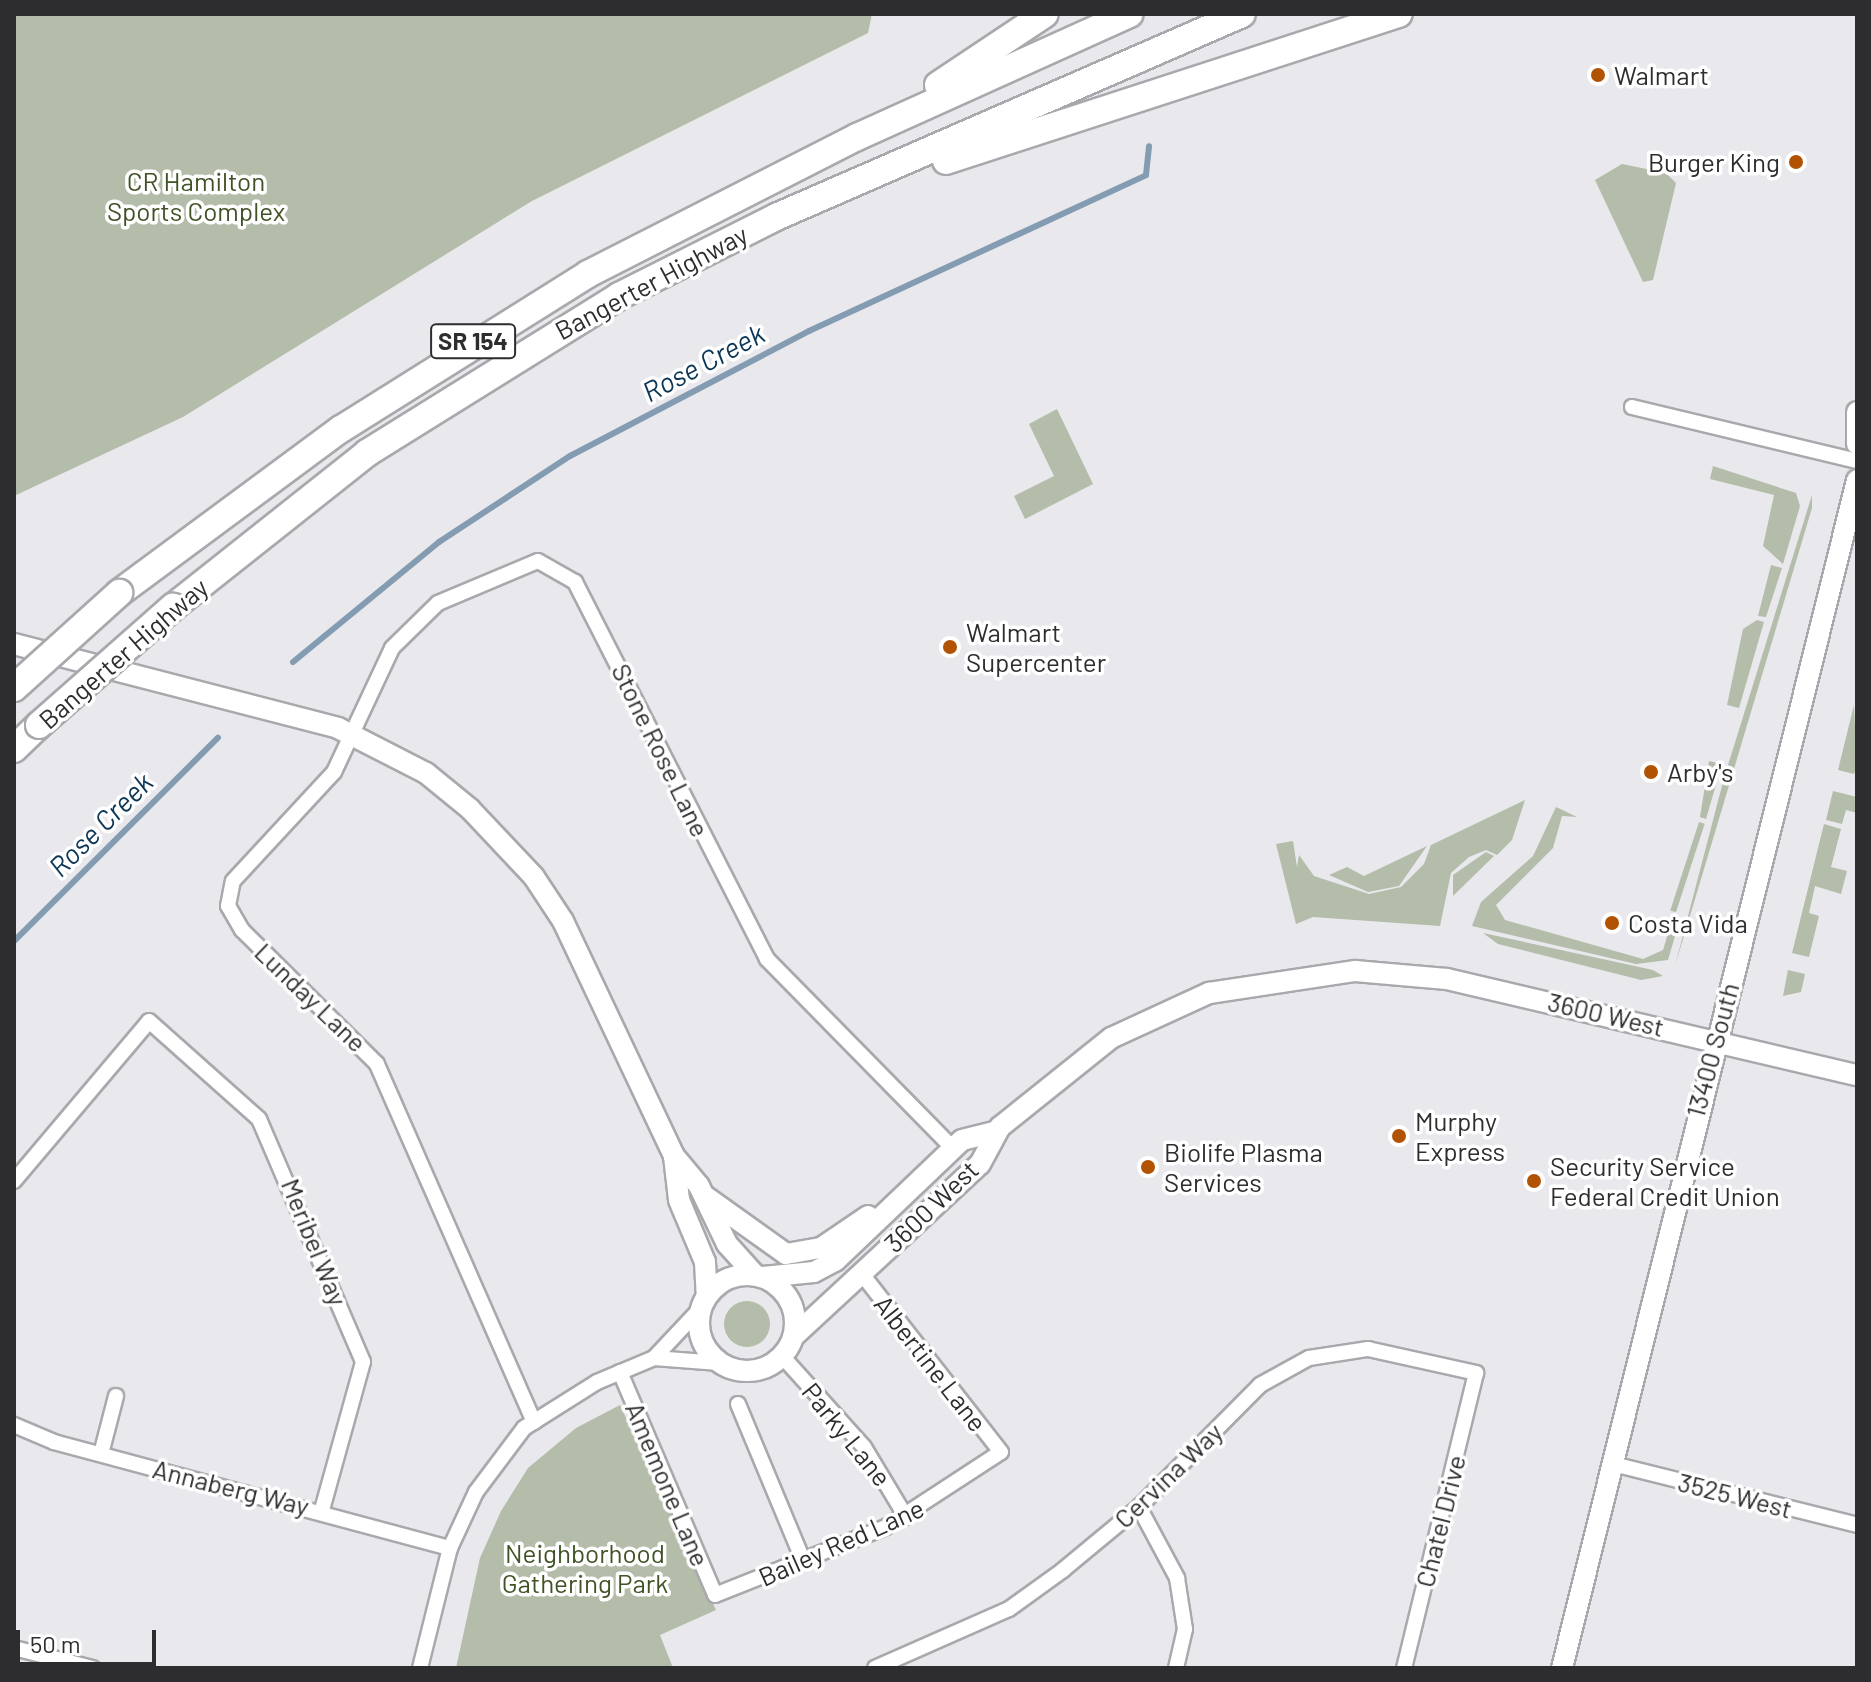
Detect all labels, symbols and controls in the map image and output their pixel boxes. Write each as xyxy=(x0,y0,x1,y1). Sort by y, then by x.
place label: Walmart xyxy=(1614,59,1709,91)
marker: Walmart xyxy=(1589,66,1607,84)
place label: Burger King xyxy=(1648,146,1780,178)
marker: Burger King xyxy=(1787,153,1805,171)
park label: CR Hamilton Sports Complex xyxy=(107,165,285,226)
street label: Bangerter Highway xyxy=(549,218,753,346)
water label: Rose Creek xyxy=(636,316,770,408)
road number: SR 154 xyxy=(429,321,517,361)
street label: Bangerter Highway xyxy=(32,571,214,735)
place label: Walmart Supercenter xyxy=(966,616,1106,678)
marker: Walmart Supercenter xyxy=(941,638,959,656)
street label: Stone Rose Lane xyxy=(606,658,716,842)
place label: Arby's xyxy=(1667,756,1733,788)
marker: Arby's xyxy=(1642,763,1660,781)
water label: Rose Creek xyxy=(41,765,159,883)
place label: Costa Vida xyxy=(1628,907,1748,939)
marker: Costa Vida xyxy=(1603,914,1621,932)
street label: Lunday Lane xyxy=(249,936,373,1058)
street label: 13400 South xyxy=(1679,979,1745,1121)
street label: 3600 West xyxy=(1545,985,1667,1043)
place label: Murphy Express xyxy=(1415,1105,1505,1166)
marker: Murphy Express xyxy=(1390,1127,1408,1145)
place label: Biolife Plasma Services xyxy=(1164,1136,1323,1198)
place label: Security Service Federal Credit Union xyxy=(1550,1150,1780,1212)
street label: 3600 West xyxy=(878,1154,984,1258)
marker: Biolife Plasma Services xyxy=(1139,1158,1157,1176)
marker: Security Service Federal Credit Union xyxy=(1525,1172,1543,1190)
street label: Meribel Way xyxy=(275,1174,355,1310)
street label: Albertine Lane xyxy=(868,1289,994,1437)
street label: Parky Lane xyxy=(796,1376,898,1492)
street label: Amemone Lane xyxy=(619,1397,717,1571)
street label: Cervina Way xyxy=(1108,1416,1228,1534)
street label: Chatel Drive xyxy=(1409,1452,1471,1590)
street label: Annaberg Way xyxy=(150,1453,312,1521)
street label: 3525 West xyxy=(1675,1466,1795,1524)
street label: Bailey Red Lane xyxy=(754,1492,928,1592)
park label: Neighborhood Gathering Park xyxy=(502,1537,668,1598)
scale bar xyxy=(20,1614,160,1664)
text: 50 m xyxy=(30,1629,81,1658)

